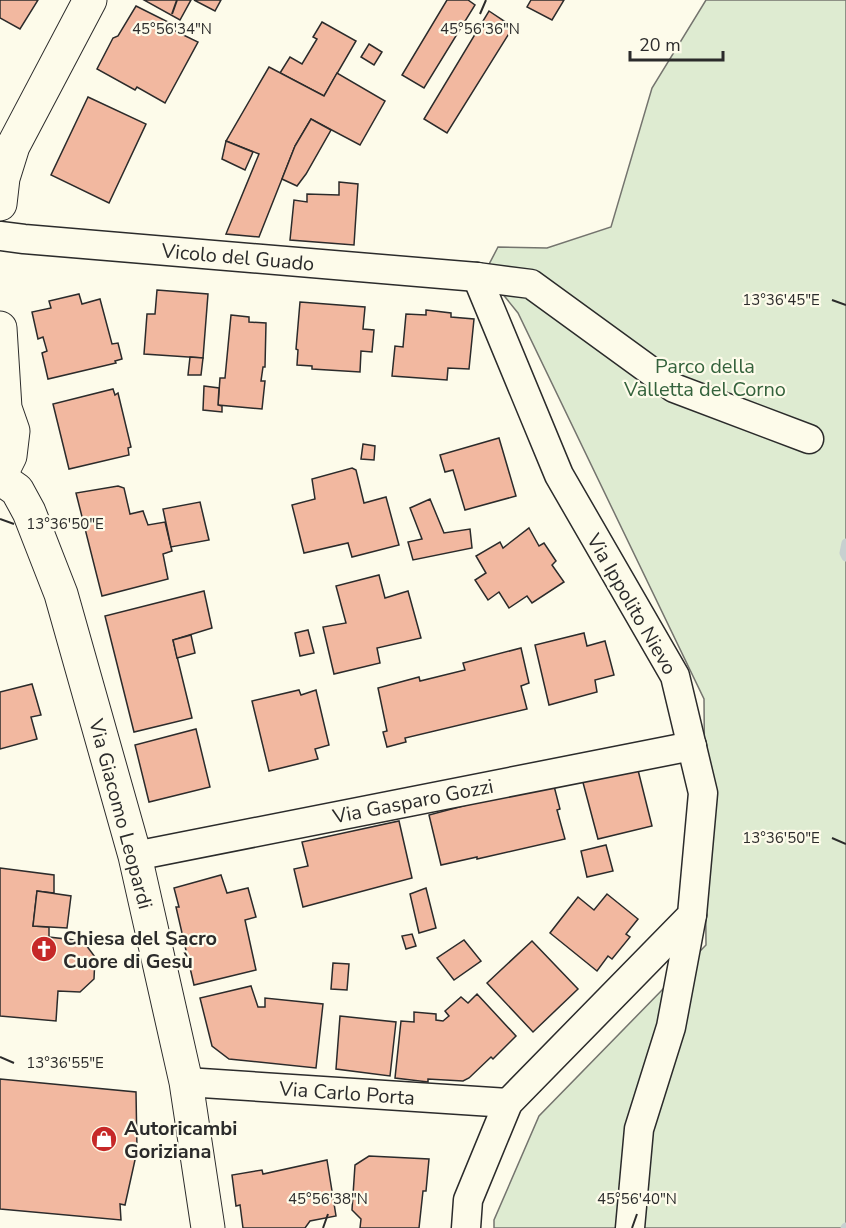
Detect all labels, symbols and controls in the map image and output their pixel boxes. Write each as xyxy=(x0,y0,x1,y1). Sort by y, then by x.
text: 45°56'34"N xyxy=(132,19,212,39)
text: 45°56'36"N xyxy=(440,19,520,39)
scale bar xyxy=(630,24,723,62)
text: 20 m xyxy=(639,33,681,57)
street label: Vicolo del Guado xyxy=(159,237,315,278)
text: 13°36'45"E xyxy=(742,290,820,310)
park label: Parco della Valletta del Corno xyxy=(623,353,786,403)
text: 13°36'50"E xyxy=(26,514,104,534)
street label: Via Ippolito Nievo xyxy=(580,528,683,680)
street label: Via Giacomo Leopardi xyxy=(82,715,159,912)
street label: Via Gasparo Gozzi xyxy=(329,773,496,830)
text: 13°36'50"E xyxy=(742,828,820,848)
place label: Chiesa del Sacro Cuore di Gesù xyxy=(63,925,217,975)
church icon: Chiesa del Sacro Cuore di Gesù xyxy=(29,934,59,964)
text: 13°36'55"E xyxy=(26,1053,104,1073)
street label: Via Carlo Porta xyxy=(277,1075,416,1112)
place label: Autoricambi Goriziana xyxy=(124,1115,237,1165)
shop icon: Autoricambi Goriziana xyxy=(89,1124,119,1154)
text: 45°56'38"N xyxy=(288,1189,368,1209)
text: 45°56'40"N xyxy=(597,1189,677,1209)

